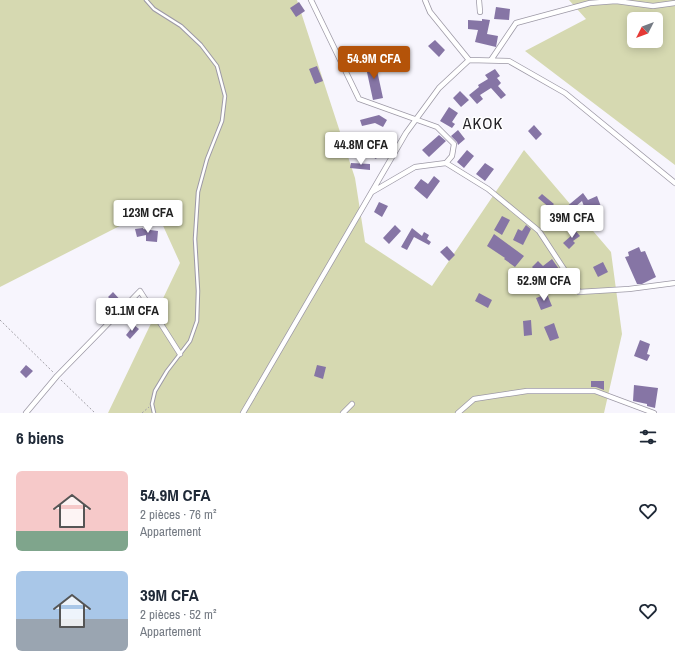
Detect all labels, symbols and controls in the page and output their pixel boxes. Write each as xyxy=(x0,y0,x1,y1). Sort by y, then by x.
north arrow xyxy=(627,12,663,48)
map controls xyxy=(627,12,663,48)
pin: 54.9M CFA xyxy=(328,46,420,80)
text: 54.9M CFA xyxy=(347,50,401,67)
district label: AKOK xyxy=(462,112,503,134)
pin: 44.8M CFA xyxy=(315,132,407,166)
text: 44.8M CFA xyxy=(334,136,388,153)
pin: 123M CFA xyxy=(107,200,189,234)
text: 123M CFA xyxy=(123,204,173,221)
pin: 39M CFA xyxy=(535,205,609,239)
text: 39M CFA xyxy=(549,209,595,226)
pin: 52.9M CFA xyxy=(498,268,590,302)
text: 52.9M CFA xyxy=(517,272,571,289)
pin: 91.1M CFA xyxy=(86,298,178,332)
text: 91.1M CFA xyxy=(105,302,159,319)
text: 6 biens xyxy=(16,426,64,449)
icon: filters xyxy=(637,426,659,448)
text: 54.9M CFA xyxy=(140,483,211,506)
icon: home xyxy=(48,487,96,535)
icon: heart xyxy=(637,500,659,522)
text: 2 pièces · 76 m² xyxy=(140,506,216,523)
text: Appartement xyxy=(140,523,201,540)
text: 39M CFA xyxy=(140,583,199,606)
icon: home xyxy=(48,587,96,635)
icon: heart xyxy=(637,600,659,622)
text: 2 pièces · 52 m² xyxy=(140,606,216,623)
text: Appartement xyxy=(140,623,201,640)

